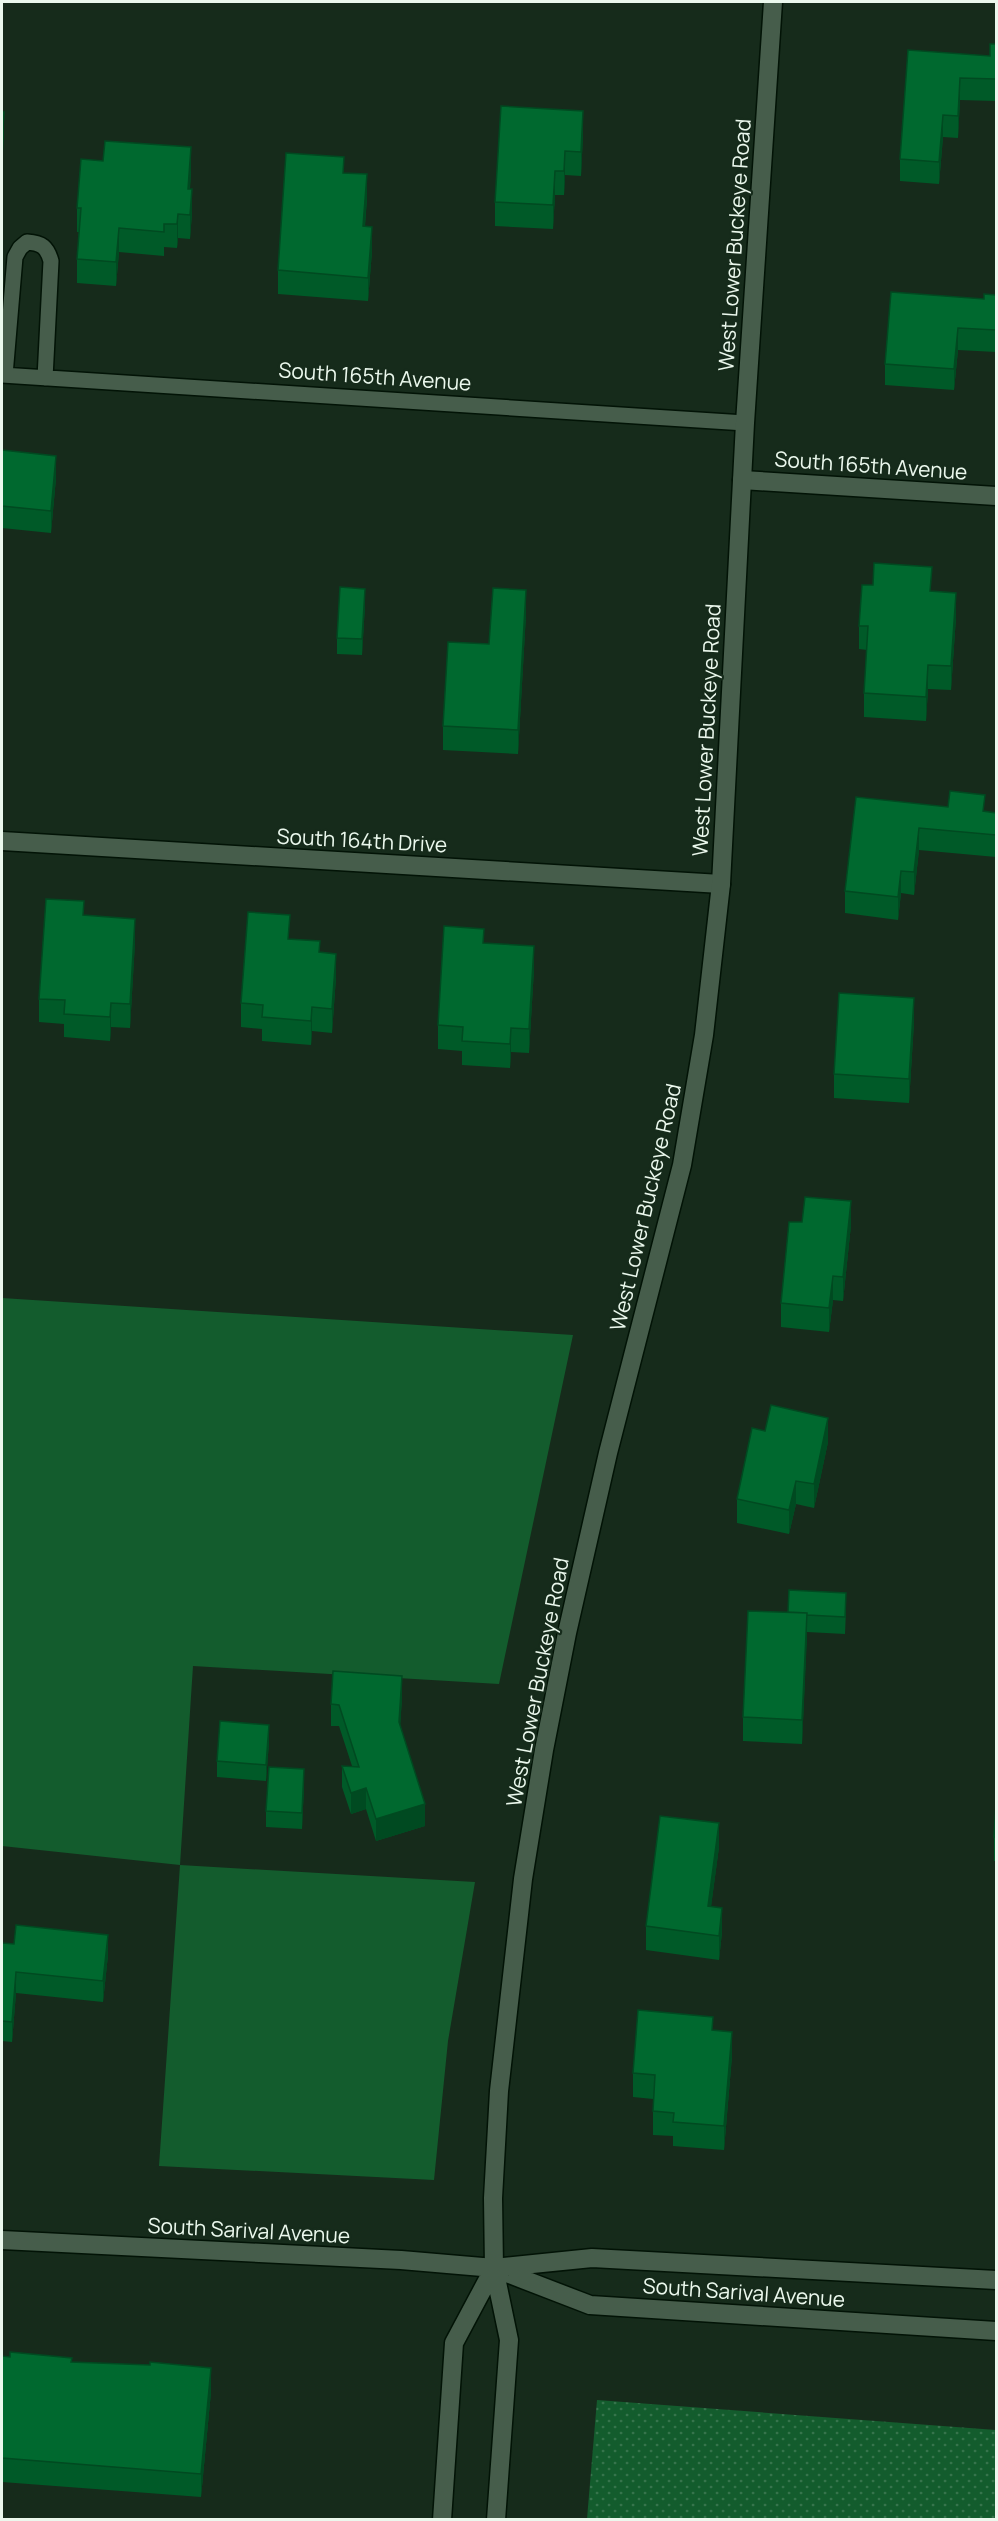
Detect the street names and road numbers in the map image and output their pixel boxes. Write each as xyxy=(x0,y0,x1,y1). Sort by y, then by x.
street label: West Lower Buckeye Road xyxy=(711,118,757,372)
street label: South 165th Avenue xyxy=(278,355,472,397)
street label: South 165th Avenue xyxy=(774,444,968,486)
street label: West Lower Buckeye Road xyxy=(685,603,727,857)
street label: South 164th Drive xyxy=(276,822,448,858)
street label: West Lower Buckeye Road xyxy=(603,1081,687,1333)
street label: West Lower Buckeye Road xyxy=(499,1555,575,1809)
street label: South Sarival Avenue xyxy=(147,2211,351,2249)
street label: South Sarival Avenue xyxy=(642,2271,846,2313)

